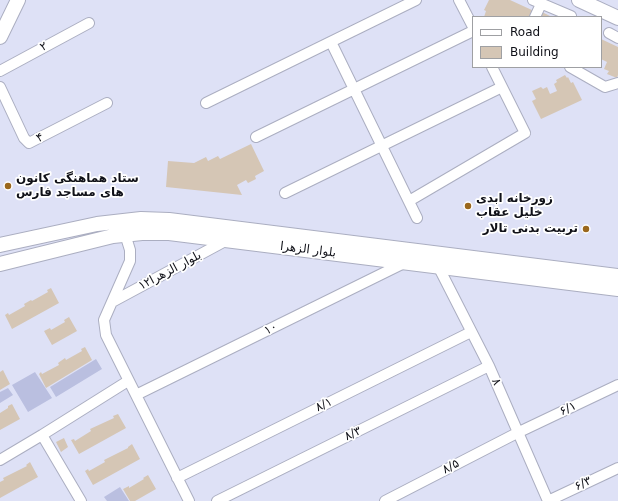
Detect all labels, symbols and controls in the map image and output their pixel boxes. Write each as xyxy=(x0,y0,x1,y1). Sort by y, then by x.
legend xyxy=(472,16,602,68)
text: Road xyxy=(510,25,540,39)
street label: ۲ xyxy=(38,39,50,55)
text: Building xyxy=(510,45,559,59)
street label: ۴ xyxy=(34,130,46,146)
place label: ستاد هماهنگی کانون های مساجد فارس xyxy=(16,172,139,200)
marker: ستاد هماهنگی کانون های مساجد فارس xyxy=(3,181,13,191)
place label: زورخانه ابدی خلیل عقاب xyxy=(476,192,553,220)
marker: زورخانه ابدی خلیل عقاب xyxy=(463,201,473,211)
place label: تربیت بدنی تالار xyxy=(483,222,578,236)
marker: تربیت بدنی تالار xyxy=(581,224,591,234)
street label: بلوار الزهرا xyxy=(279,239,337,261)
street label: بلوار الزهرا۱۲ xyxy=(136,248,204,294)
street label: ۱۰ xyxy=(262,320,280,338)
street label: ۸ xyxy=(488,376,504,388)
street label: ۸/۱ xyxy=(313,395,335,415)
street label: ۶/۱ xyxy=(557,399,579,419)
street label: ۸/۳ xyxy=(342,424,364,444)
street label: ۸/۵ xyxy=(440,457,462,477)
street label: ۶/۳ xyxy=(572,474,594,494)

